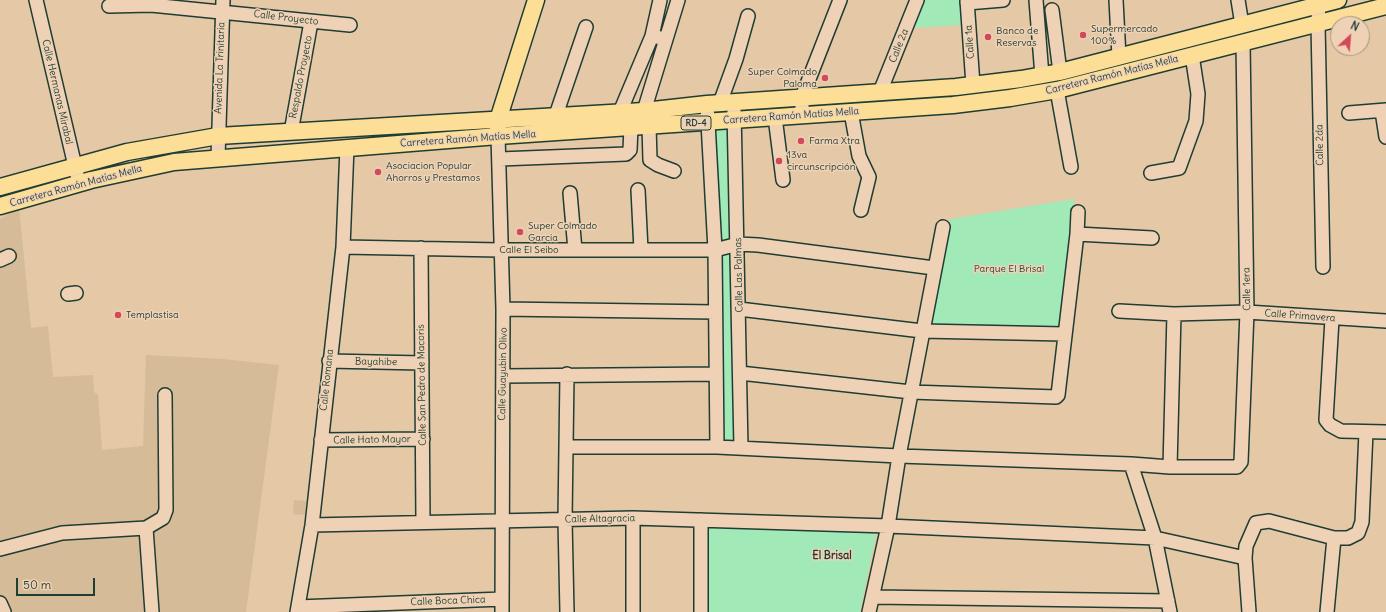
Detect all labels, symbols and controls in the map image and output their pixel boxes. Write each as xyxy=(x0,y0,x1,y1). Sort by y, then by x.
street label: Calle Proyecto xyxy=(253,8,319,28)
north arrow xyxy=(1330,16,1370,56)
text: N xyxy=(1348,18,1361,34)
street label: Avenida La Trinitaria xyxy=(212,22,228,114)
place label: Supermercado 100% xyxy=(1091,23,1158,46)
street label: Calle 1a xyxy=(963,25,977,59)
place label: Banco de Reservas xyxy=(996,25,1038,48)
street label: Calle 2a xyxy=(887,27,911,65)
marker: Supermercado 100% xyxy=(1078,30,1088,40)
marker: Banco de Reservas xyxy=(983,32,993,42)
street label: Respaldo Proyecto xyxy=(287,34,315,120)
street label: Calle Hermanas Mirabal xyxy=(39,38,75,146)
street label: Carretera Ramón Matías Mella xyxy=(1044,53,1180,97)
place label: Super Colmado Paloma xyxy=(748,66,817,90)
marker: Super Colmado Paloma xyxy=(820,73,830,83)
street label: Carretera Ramón Matías Mella xyxy=(723,105,859,127)
road number: RD-4 xyxy=(681,116,711,130)
street label: Calle 2da xyxy=(1314,124,1326,166)
street label: Carretera Ramón Matías Mella xyxy=(400,128,536,150)
place label: Farma Xtra xyxy=(809,135,860,147)
marker: Farma Xtra xyxy=(796,136,806,146)
place label: 13va circunscripción xyxy=(787,149,855,172)
marker: 13va circunscripción xyxy=(774,156,784,166)
place label: Asociacion Popular Ahorros y Prestamos xyxy=(386,160,480,184)
street label: Carretera Ramón Matías Mella xyxy=(9,163,143,209)
marker: Asociacion Popular Ahorros y Prestamos xyxy=(373,167,383,177)
place label: Super Colmado Garcia xyxy=(528,220,597,244)
marker: Super Colmado Garcia xyxy=(515,227,525,237)
street label: Calle Las Palmas xyxy=(732,237,746,313)
street label: Calle El Seibo xyxy=(499,244,559,256)
park label: Parque El Brisal xyxy=(974,263,1044,275)
street label: Calle 1era xyxy=(1241,267,1253,311)
street label: Calle Primavera xyxy=(1264,308,1336,324)
place label: Templastisa xyxy=(126,309,179,321)
marker: Templastisa xyxy=(113,310,123,320)
street label: Calle San Pedro de Macorís xyxy=(415,324,429,446)
street label: Calle Guayubin Olivo xyxy=(496,327,510,421)
street label: Calle Romana xyxy=(318,348,336,412)
street label: Bayahibe xyxy=(355,356,397,368)
street label: Calle Hato Mayor xyxy=(333,433,411,447)
street label: Calle Altagracia xyxy=(565,512,635,526)
district label: El Brisal xyxy=(812,549,852,563)
scale bar xyxy=(18,570,97,596)
text: 50 m xyxy=(23,577,51,592)
street label: Calle Boca Chica xyxy=(410,594,486,608)

